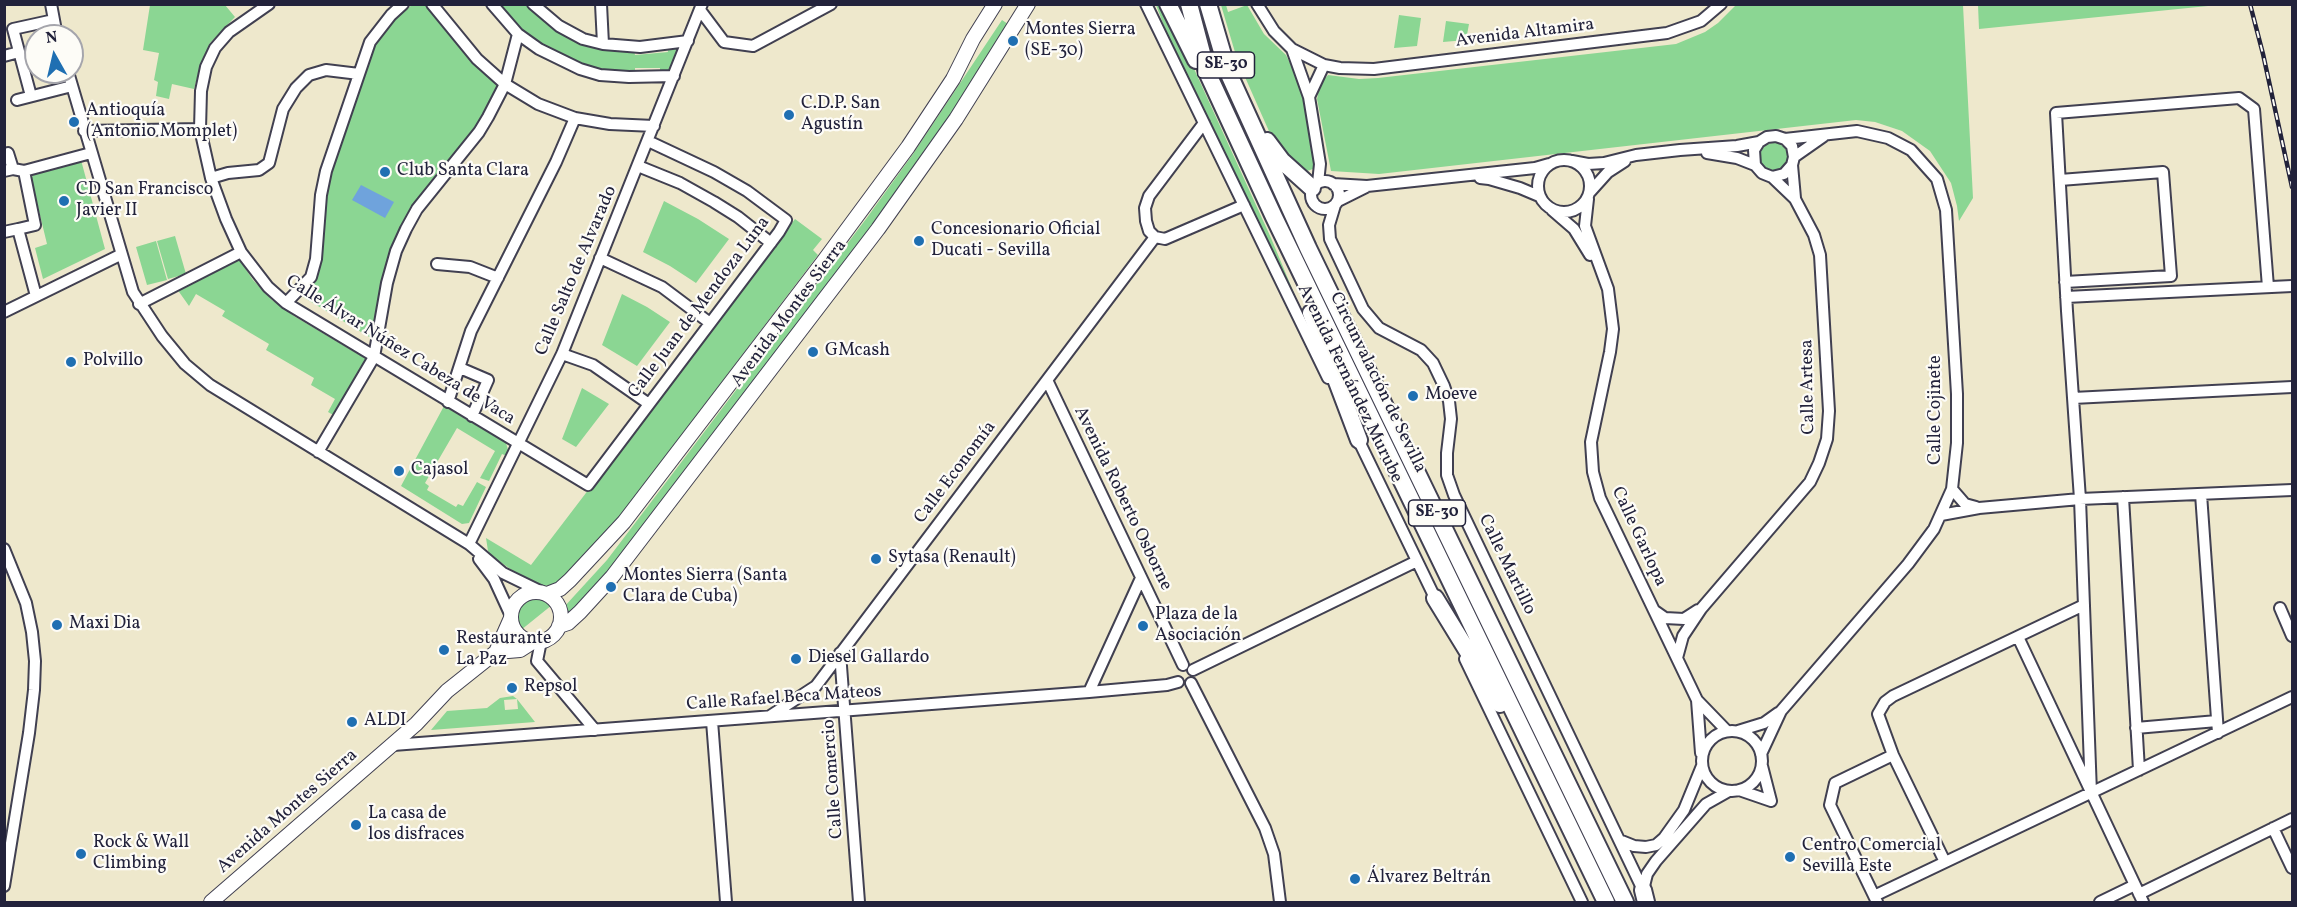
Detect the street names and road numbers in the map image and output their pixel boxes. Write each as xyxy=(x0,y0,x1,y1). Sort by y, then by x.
street label: Avenida Altamira xyxy=(1454,15,1596,53)
road number: SE-30 xyxy=(1198,52,1254,78)
street label: Calle Salto de Alvarado xyxy=(531,183,623,359)
street label: Calle Juan de Mendoza Luna xyxy=(625,213,775,403)
street label: Avenida Montes Sierra xyxy=(728,236,852,392)
street label: Calle Álvar Núñez Cabeza de Vaca xyxy=(281,271,519,431)
street label: Avenida Fernández Murube xyxy=(1292,281,1406,487)
street label: Circunvalación de Sevilla xyxy=(1324,289,1430,477)
street label: Calle Artesa xyxy=(1797,339,1821,435)
street label: Calle Cojinete xyxy=(1926,355,1948,465)
street label: Avenida Roberto Osborne xyxy=(1068,403,1176,595)
street label: Calle Economía xyxy=(910,418,1002,528)
street label: Calle Garlopa xyxy=(1605,484,1671,590)
road number: SE-30 xyxy=(1408,500,1466,526)
street label: Calle Martillo xyxy=(1472,511,1540,619)
street label: Calle Rafael Beca Mateos xyxy=(686,681,882,717)
street label: Calle Comercio xyxy=(819,718,849,840)
street label: Avenida Montes Sierra xyxy=(213,745,363,879)

